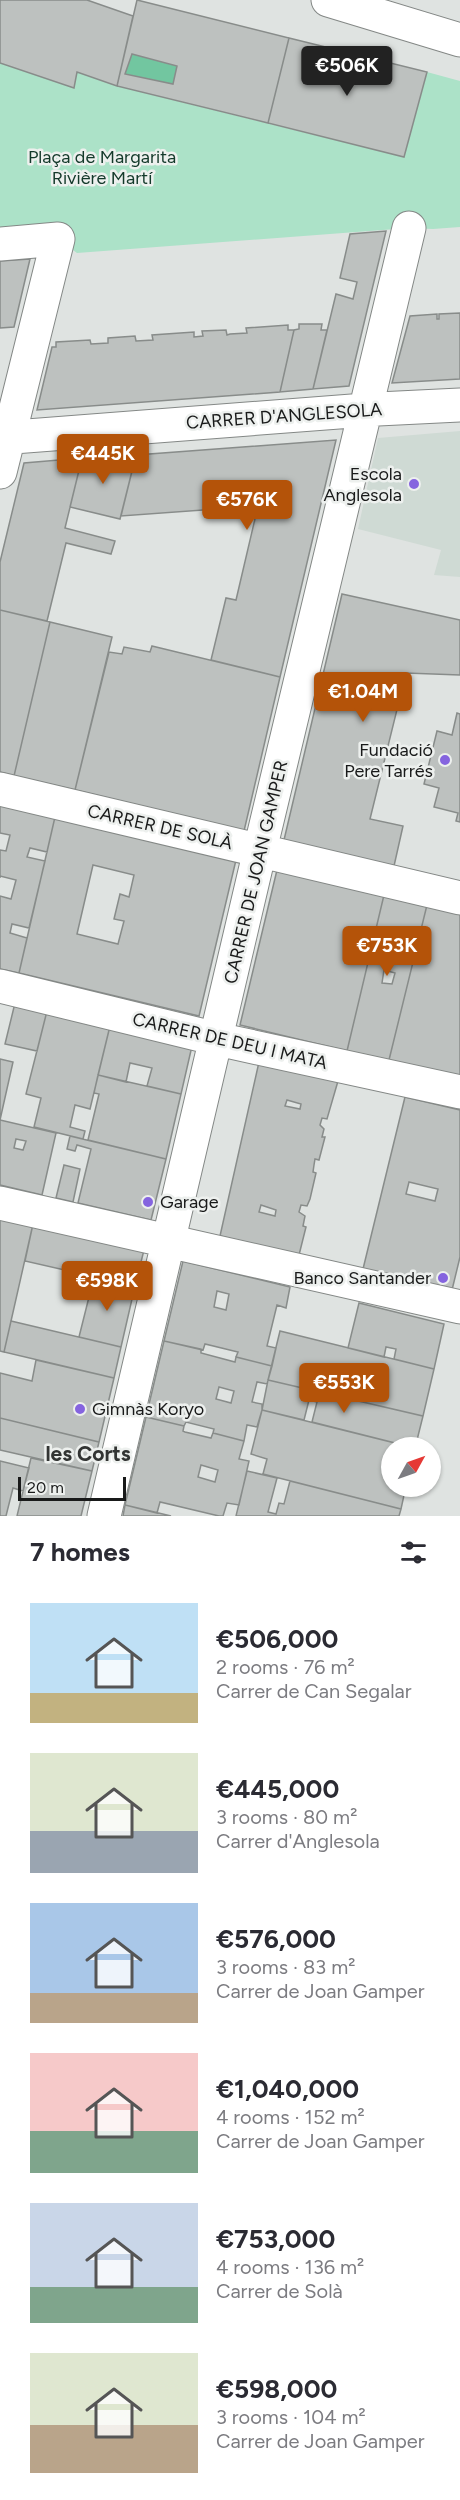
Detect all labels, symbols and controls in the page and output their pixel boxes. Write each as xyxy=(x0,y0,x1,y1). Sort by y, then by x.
pin: €506K xyxy=(305,46,389,97)
text: €506K xyxy=(315,53,379,77)
park label: Plaça de Margarita Rivière Martí xyxy=(28,146,176,189)
street label: CARRER D'ANGLESOLA xyxy=(185,398,383,434)
pin: €445K xyxy=(61,434,145,485)
text: €445K xyxy=(71,441,135,465)
place label: Escola Anglesola xyxy=(323,463,402,506)
marker: Escola Anglesola xyxy=(407,477,421,491)
pin: €576K xyxy=(205,480,289,531)
text: €576K xyxy=(216,487,278,511)
pin: €1.04M xyxy=(314,672,412,723)
text: €1.04M xyxy=(328,679,398,703)
place label: Fundació Pere Tarrés xyxy=(344,739,433,782)
marker: Fundació Pere Tarrés xyxy=(438,753,452,767)
street label: CARRER DE JOAN GAMPER xyxy=(220,758,292,986)
street label: CARRER DE SOLÀ xyxy=(85,800,235,854)
pin: €753K xyxy=(345,926,429,977)
text: €753K xyxy=(356,933,418,957)
street label: CARRER DE DEU I MATA xyxy=(130,1008,330,1074)
place label: Garage xyxy=(160,1191,219,1213)
marker: Garage xyxy=(141,1195,155,1209)
pin: €598K xyxy=(65,1261,149,1312)
place label: Banco Santander xyxy=(293,1267,431,1289)
text: €598K xyxy=(76,1268,138,1292)
marker: Banco Santander xyxy=(436,1271,450,1285)
pin: €553K xyxy=(302,1363,386,1414)
text: €553K xyxy=(313,1370,375,1394)
place label: Gimnàs Koryo xyxy=(92,1398,204,1420)
marker: Gimnàs Koryo xyxy=(73,1402,87,1416)
north arrow xyxy=(381,1437,441,1497)
map controls xyxy=(381,1437,441,1497)
district label: les Corts xyxy=(45,1441,131,1466)
scale bar xyxy=(18,1474,126,1502)
text: 20 m xyxy=(27,1478,64,1497)
text: 7 homes xyxy=(30,1536,130,1568)
icon: filters xyxy=(397,1536,430,1569)
text: €506,000 xyxy=(216,1623,338,1655)
icon: home xyxy=(78,1627,150,1699)
text: 2 rooms · 76 m² xyxy=(216,1655,355,1679)
text: Carrer de Can Segalar xyxy=(216,1679,412,1703)
text: €445,000 xyxy=(216,1773,339,1805)
icon: home xyxy=(78,1777,150,1849)
text: 3 rooms · 80 m² xyxy=(216,1805,357,1829)
text: Carrer d'Anglesola xyxy=(216,1829,380,1853)
text: €576,000 xyxy=(216,1923,336,1955)
icon: home xyxy=(78,1927,150,1999)
text: 3 rooms · 83 m² xyxy=(216,1955,355,1979)
text: Carrer de Joan Gamper xyxy=(216,1979,424,2003)
text: €1,040,000 xyxy=(216,2073,359,2105)
icon: home xyxy=(78,2077,150,2149)
text: 4 rooms · 152 m² xyxy=(216,2105,365,2129)
text: Carrer de Joan Gamper xyxy=(216,2129,424,2153)
text: €753,000 xyxy=(216,2223,335,2255)
icon: home xyxy=(78,2227,150,2299)
text: 4 rooms · 136 m² xyxy=(216,2255,364,2279)
text: Carrer de Solà xyxy=(216,2279,343,2303)
text: €598,000 xyxy=(216,2373,337,2405)
icon: home xyxy=(78,2377,150,2449)
text: 3 rooms · 104 m² xyxy=(216,2405,366,2429)
text: Carrer de Joan Gamper xyxy=(216,2429,424,2453)

